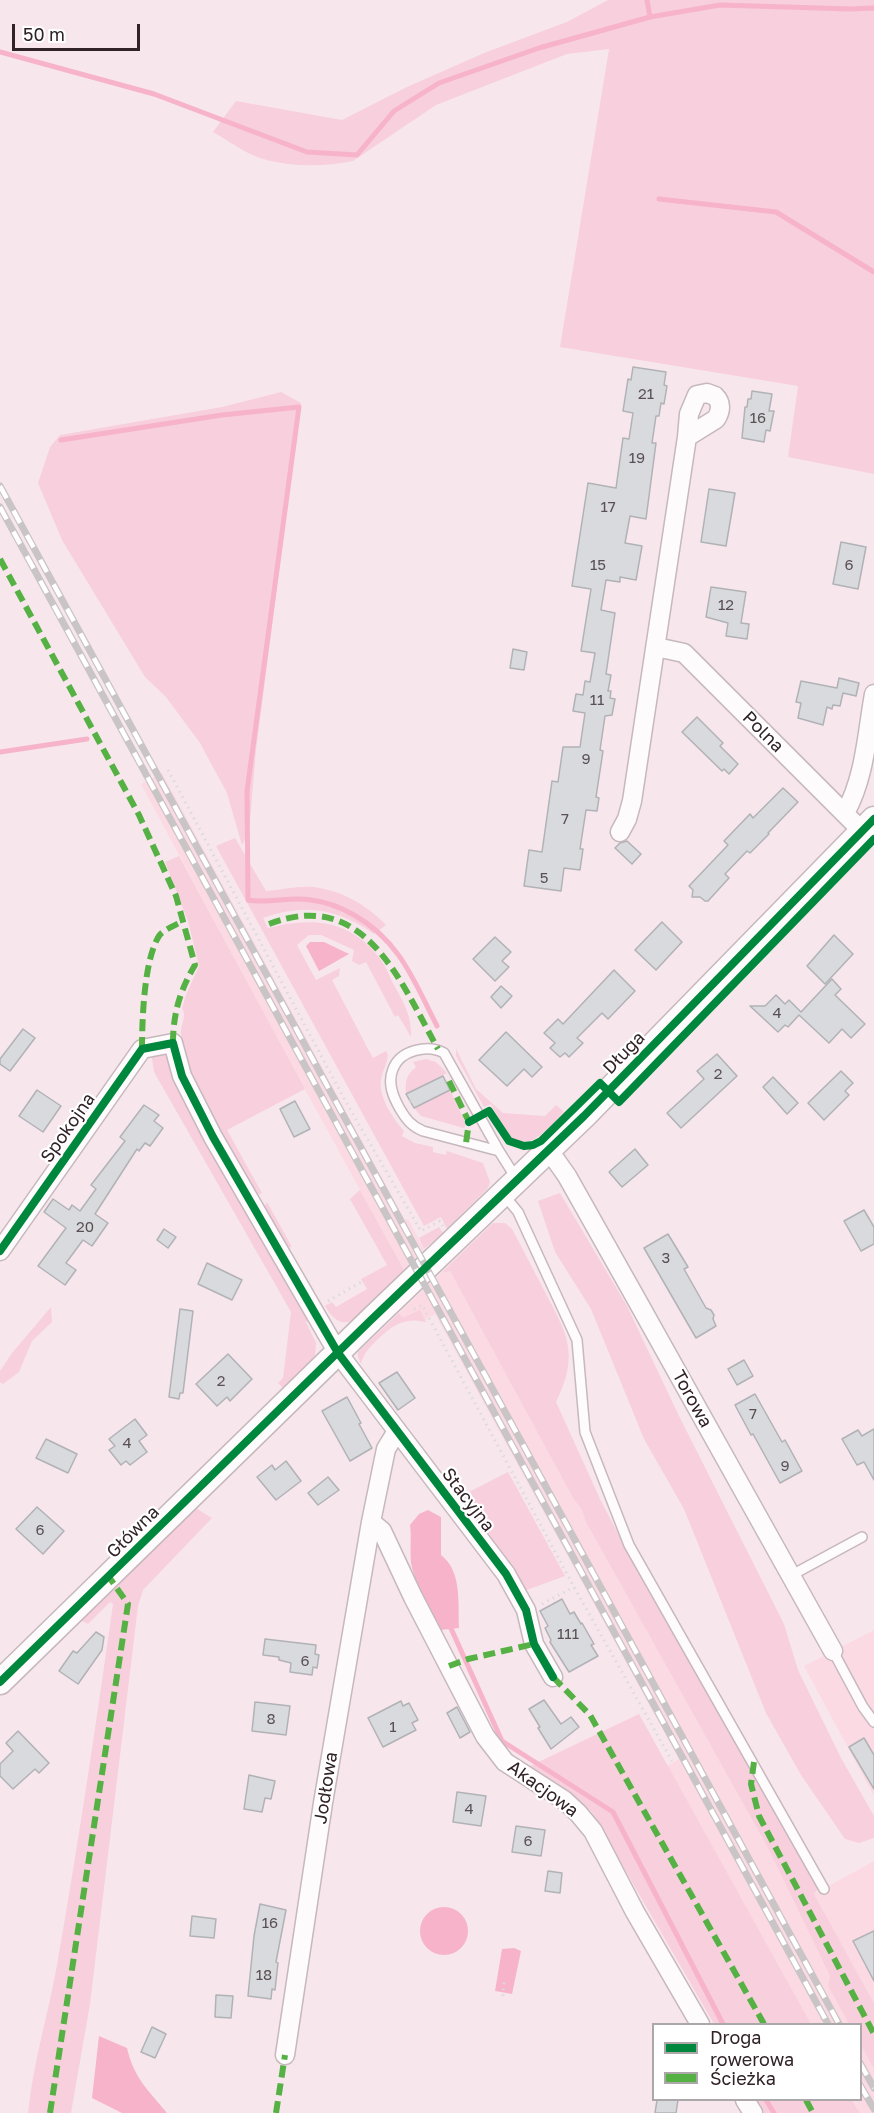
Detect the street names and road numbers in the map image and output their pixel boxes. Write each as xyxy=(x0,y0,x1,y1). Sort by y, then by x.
street label: Polna xyxy=(738,707,788,757)
street label: Długa xyxy=(599,1027,649,1079)
street label: Spokojna xyxy=(36,1089,100,1167)
street label: Torowa xyxy=(667,1367,717,1431)
street label: Stacyjna xyxy=(437,1464,499,1536)
street label: Główna xyxy=(102,1501,164,1563)
street label: Jodłowa xyxy=(310,1750,342,1826)
street label: Akacjowa xyxy=(504,1756,582,1822)

